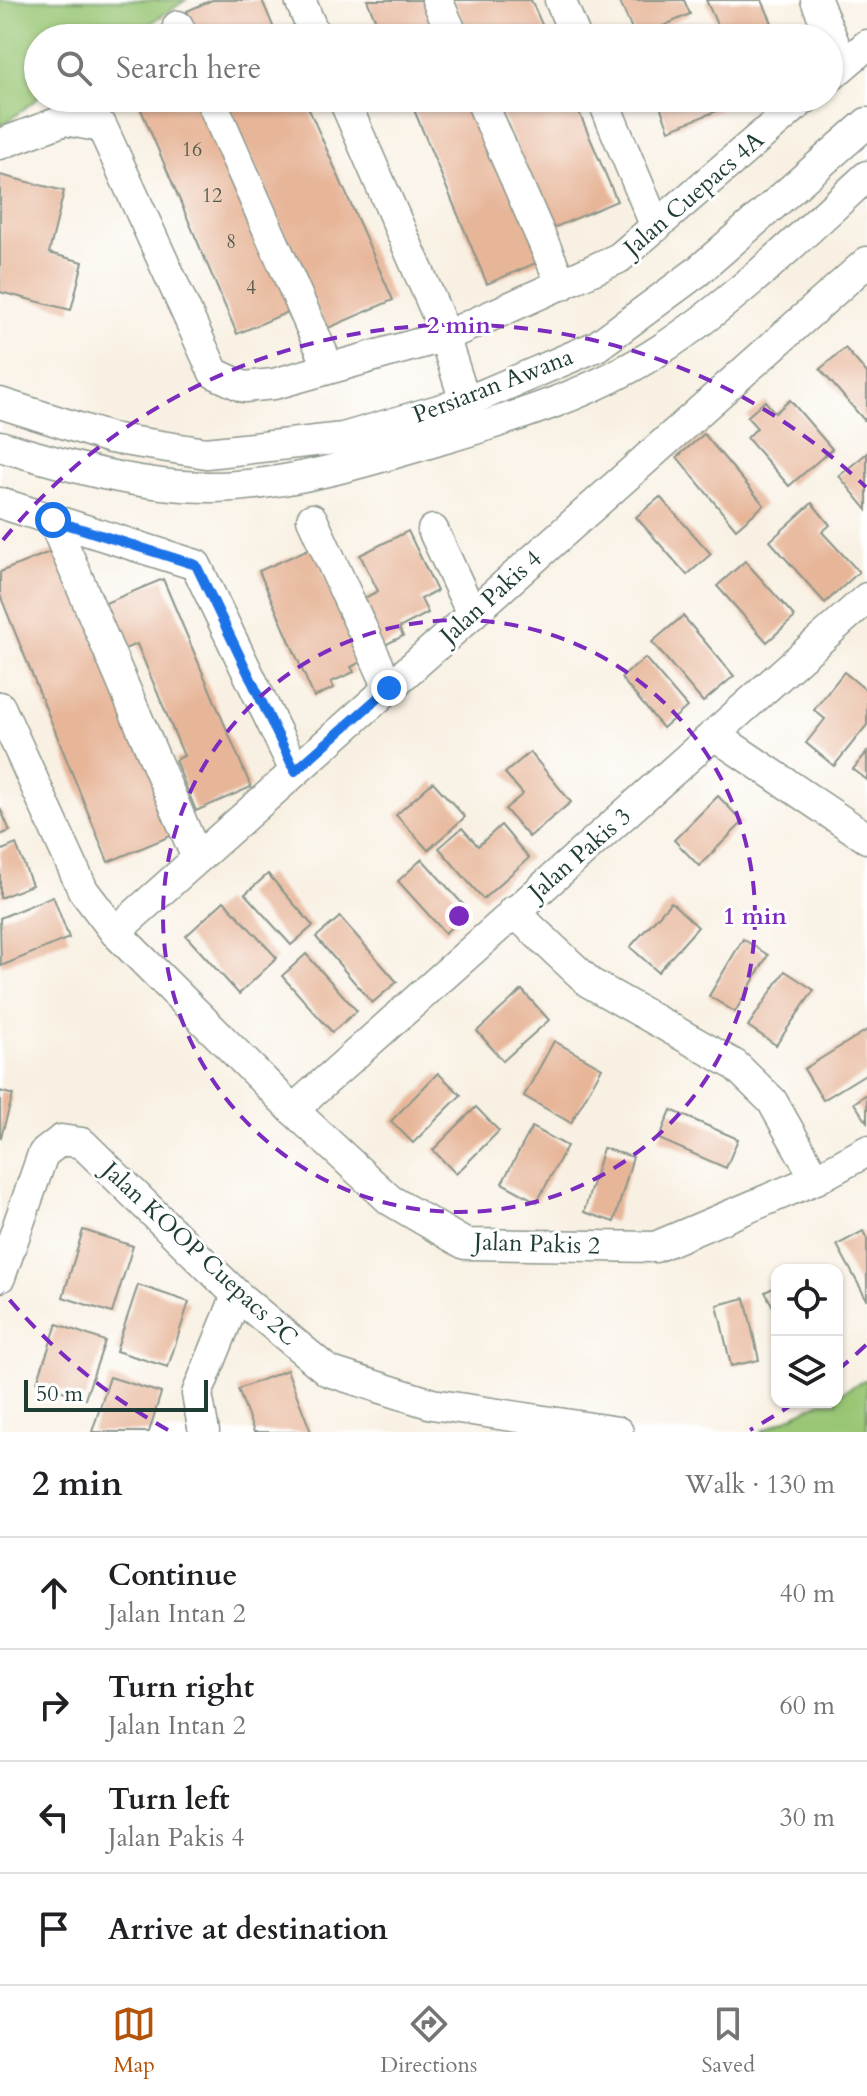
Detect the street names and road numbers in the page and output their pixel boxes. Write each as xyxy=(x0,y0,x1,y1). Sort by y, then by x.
street label: Jalan Cuepacs 4A xyxy=(615,123,772,266)
street label: Persiaran Awana xyxy=(408,340,578,432)
street label: Jalan Pakis 4 xyxy=(431,543,549,653)
street label: Jalan Pakis 3 xyxy=(519,800,638,910)
street label: Jalan KOOP Cuepacs 2C xyxy=(93,1152,305,1354)
street label: Jalan Pakis 2 xyxy=(470,1225,601,1263)

